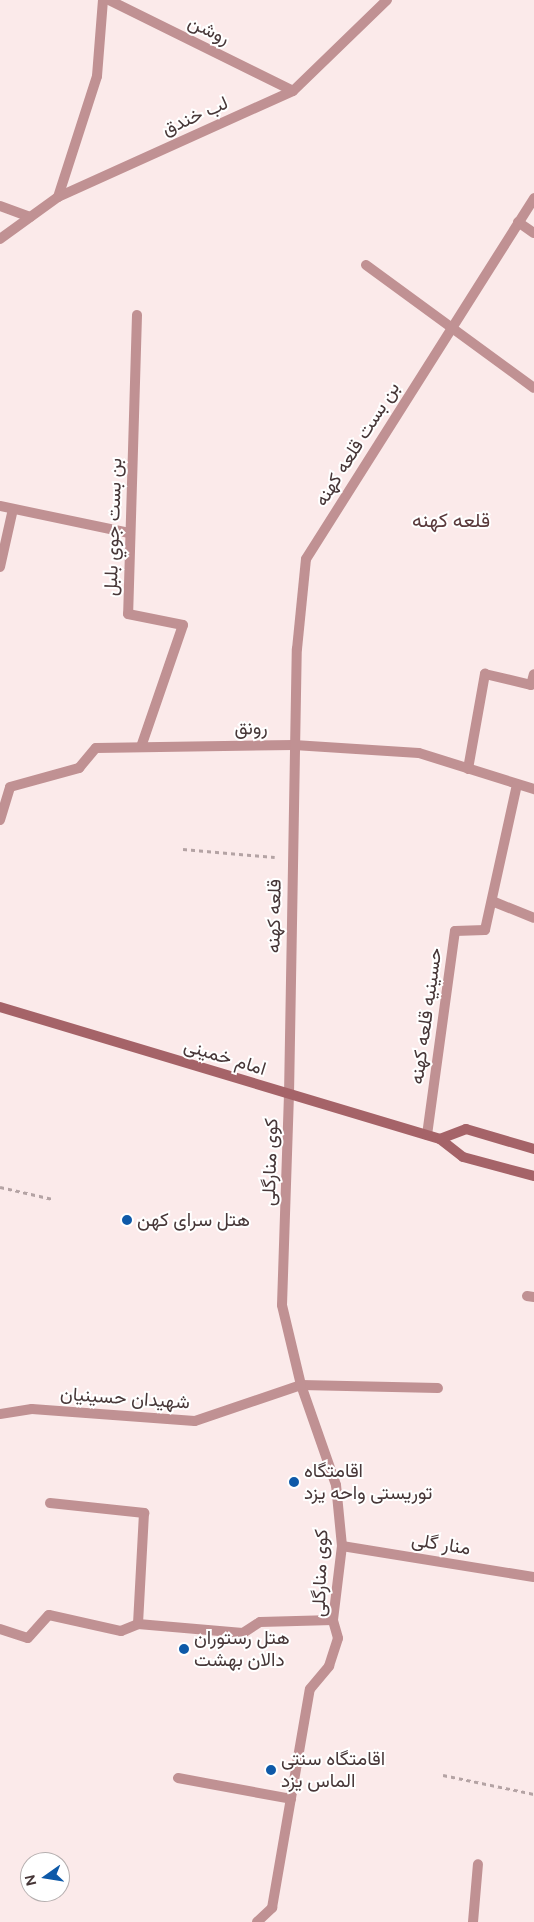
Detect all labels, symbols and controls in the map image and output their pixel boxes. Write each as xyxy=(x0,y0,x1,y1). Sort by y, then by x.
street label: روشن xyxy=(185,10,233,50)
street label: لب خندق xyxy=(158,91,232,141)
street label: بن بست قلعه کهنه xyxy=(310,378,404,510)
street label: بن بست جوي بلبل xyxy=(99,458,127,596)
district label: قلعه کهنه xyxy=(412,508,490,532)
street label: رونق xyxy=(234,716,268,740)
street label: قلعه کهنه xyxy=(262,879,286,953)
street label: حسينيه قلعه کهنه xyxy=(405,946,447,1086)
street label: امام خمینی xyxy=(181,1034,269,1080)
street label: کوی منارگلی xyxy=(257,1118,283,1206)
place label: هتل سرای کهن xyxy=(137,1209,250,1231)
marker: هتل سرای کهن xyxy=(121,1214,133,1226)
street label: شهیدان حسینیان xyxy=(59,1382,191,1414)
place label: اقامتگاه توریستی واحه یزد xyxy=(304,1460,432,1504)
marker: اقامتگاه توریستی واحه یزد xyxy=(288,1476,300,1488)
street label: منار گلی xyxy=(410,1528,472,1560)
street label: کوی منارگلی xyxy=(307,1529,333,1617)
place label: هتل رستوران دالان بهشت xyxy=(194,1627,290,1671)
marker: هتل رستوران دالان بهشت xyxy=(178,1643,190,1655)
place label: اقامتگاه سنتی الماس یزد xyxy=(281,1748,385,1792)
marker: اقامتگاه سنتی الماس یزد xyxy=(265,1764,277,1776)
north arrow xyxy=(20,1852,70,1902)
text: N xyxy=(21,1873,40,1887)

